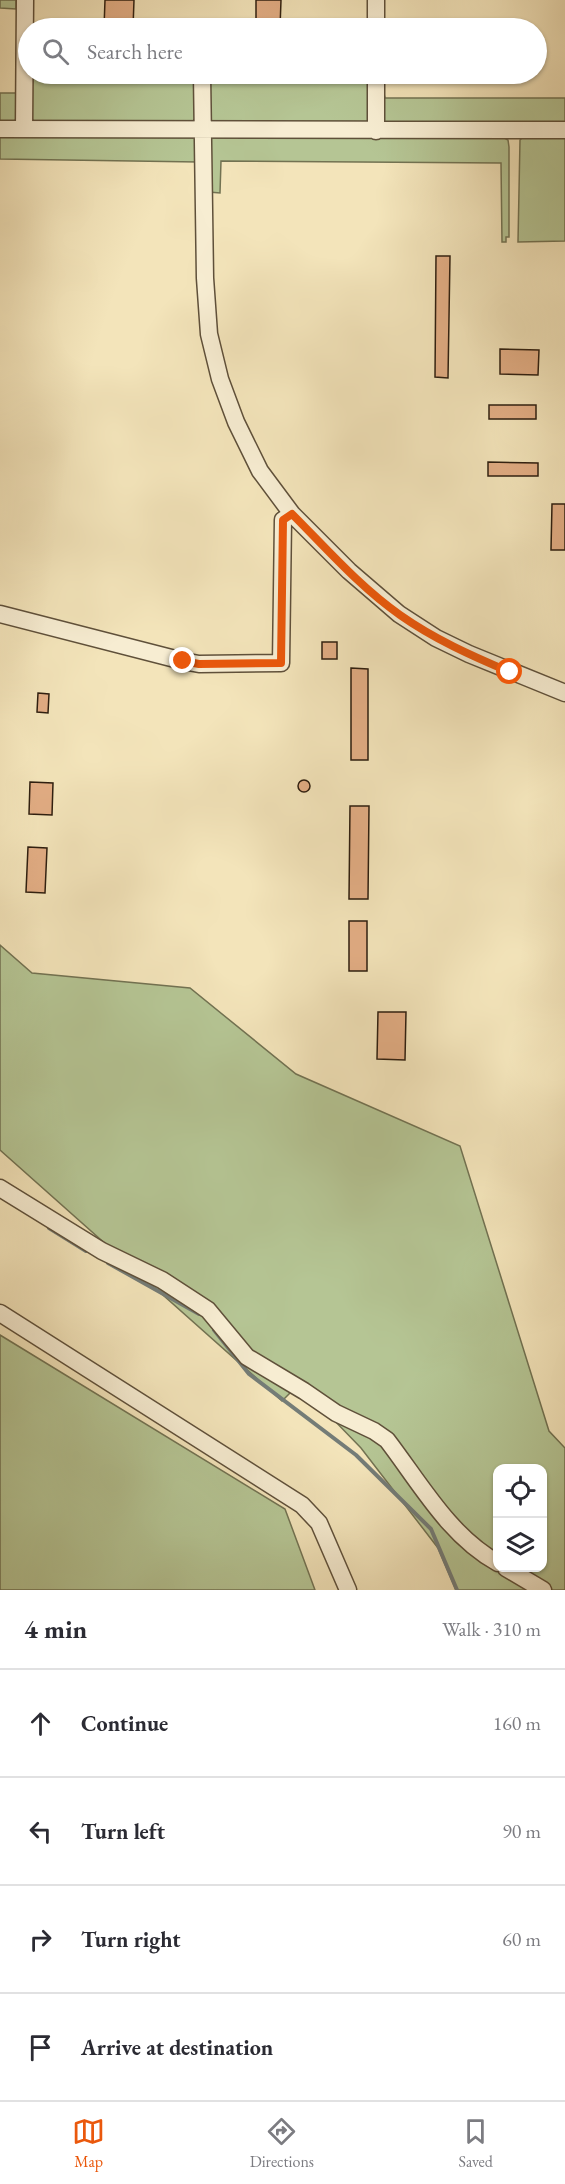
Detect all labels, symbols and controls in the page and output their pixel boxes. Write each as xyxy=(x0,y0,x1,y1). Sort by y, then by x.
search box xyxy=(18,18,547,84)
icon: search xyxy=(39,35,72,68)
text: Search here xyxy=(87,37,182,66)
route end xyxy=(169,647,195,673)
route start xyxy=(496,658,522,684)
map controls xyxy=(493,1464,547,1572)
button: locate xyxy=(493,1464,547,1518)
button: layers xyxy=(493,1518,547,1572)
text: 4 min xyxy=(24,1612,87,1646)
text: Walk · 310 m xyxy=(442,1616,541,1642)
icon: ahead xyxy=(24,1707,57,1740)
text: Continue xyxy=(81,1709,168,1738)
text: 160 m xyxy=(493,1710,541,1736)
icon: left xyxy=(24,1815,57,1848)
text: Turn left xyxy=(81,1817,165,1846)
text: 90 m xyxy=(502,1818,541,1844)
icon: right xyxy=(24,1923,57,1956)
text: Turn right xyxy=(81,1925,180,1954)
text: 60 m xyxy=(502,1926,541,1952)
icon: arrive xyxy=(24,2031,57,2064)
text: Arrive at destination xyxy=(81,2033,273,2062)
tab: Map xyxy=(72,2115,105,2172)
tab: Directions xyxy=(250,2115,314,2172)
tab: Saved xyxy=(458,2115,493,2172)

